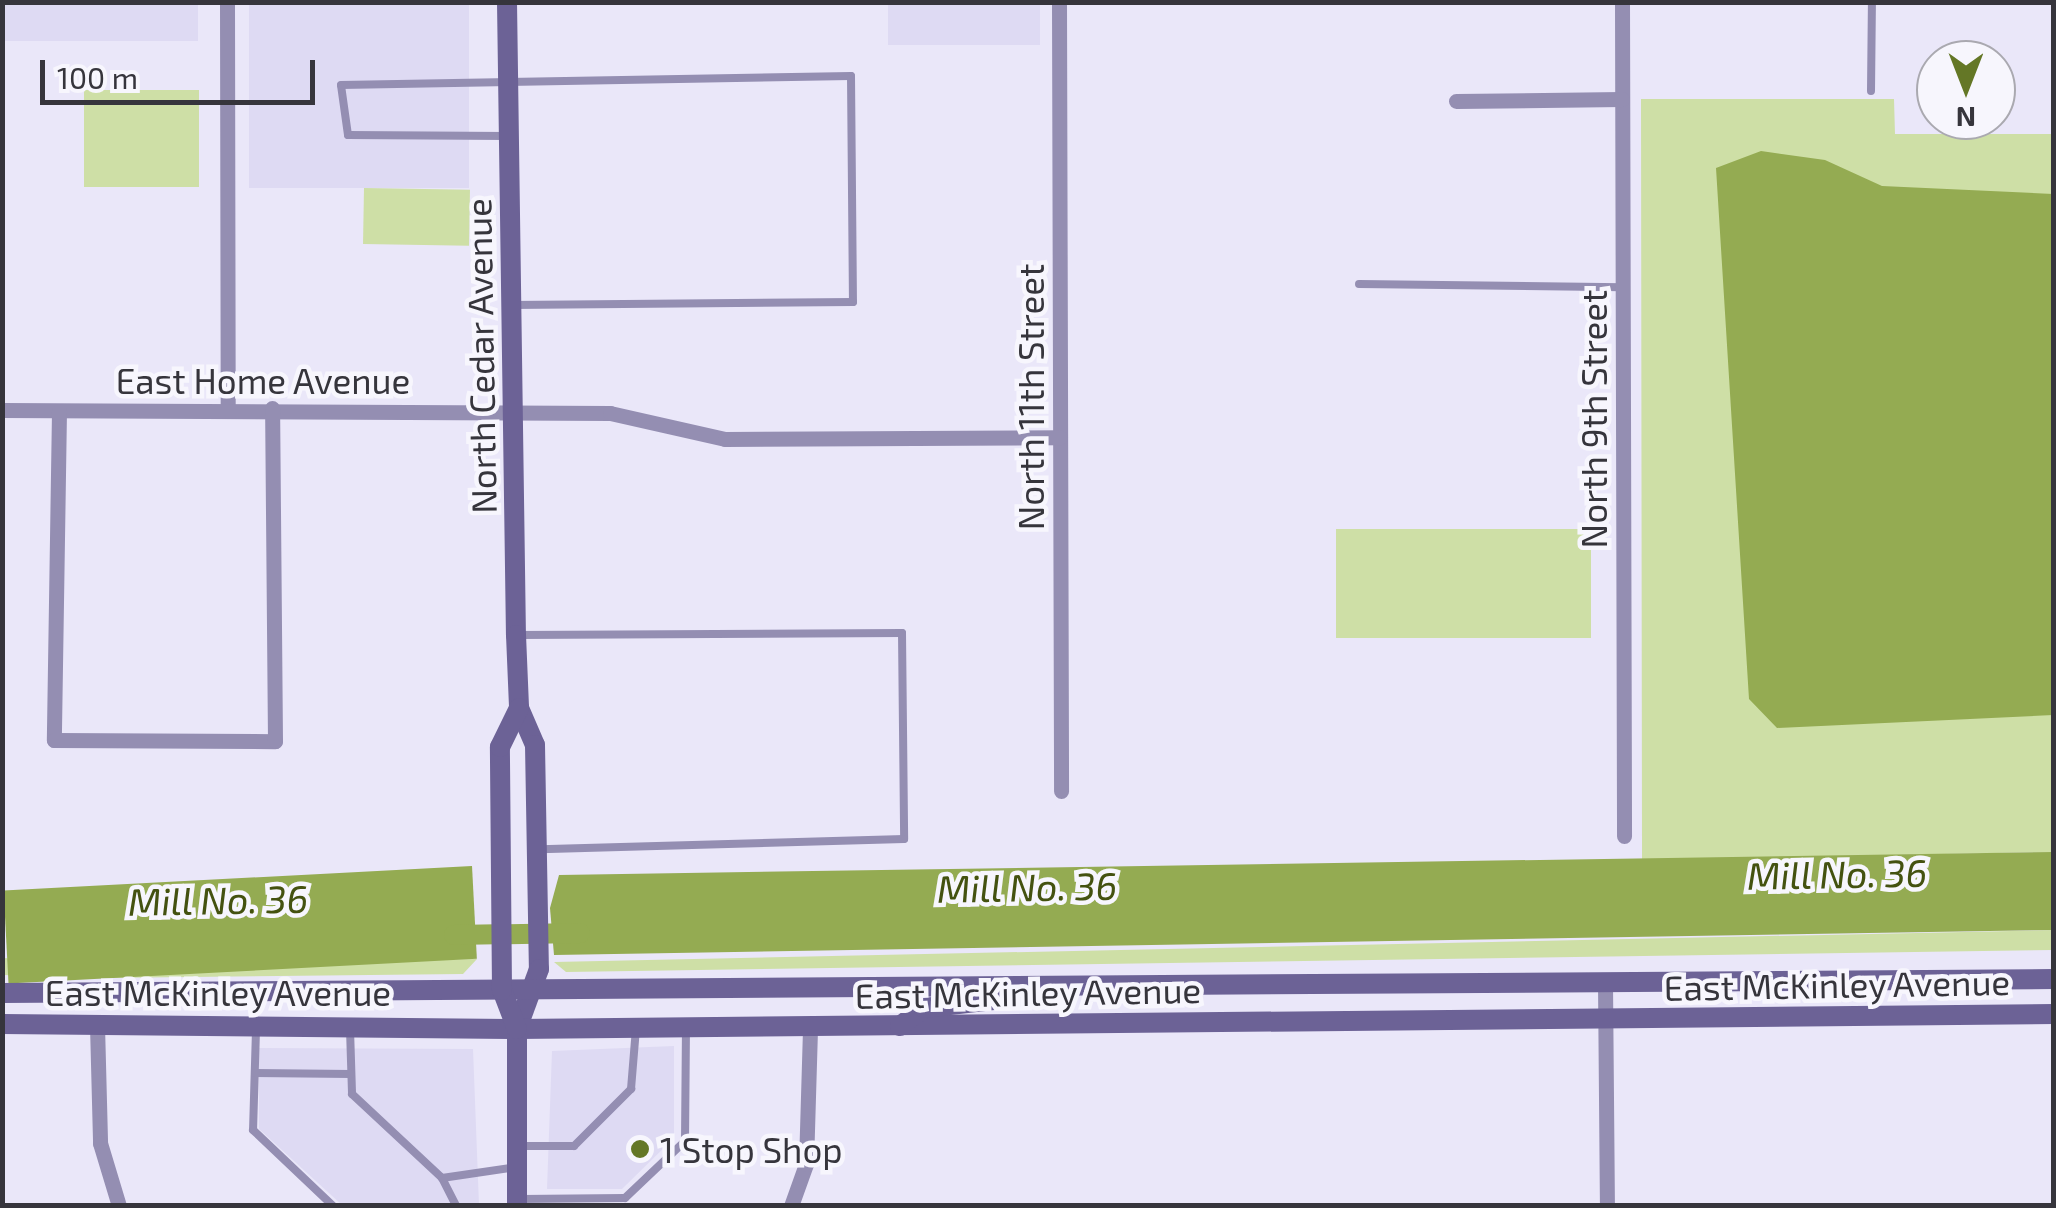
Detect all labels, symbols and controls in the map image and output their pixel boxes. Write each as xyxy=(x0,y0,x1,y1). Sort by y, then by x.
scale bar xyxy=(45,40,320,102)
north arrow xyxy=(1916,40,2016,140)
text: 100 m xyxy=(57,59,138,95)
text: N xyxy=(1956,101,1976,135)
street label: North Cedar Avenue xyxy=(456,197,504,515)
street label: North 11th Street xyxy=(1009,264,1051,530)
street label: North 9th Street xyxy=(1572,290,1614,548)
street label: East Home Avenue xyxy=(115,359,411,401)
water label: Mill No. 36 xyxy=(1746,850,1928,898)
water label: Mill No. 36 xyxy=(936,863,1118,911)
water label: Mill No. 36 xyxy=(127,876,309,924)
street label: East McKinley Avenue xyxy=(1663,960,2011,1008)
street label: East McKinley Avenue xyxy=(854,968,1202,1016)
street label: East McKinley Avenue xyxy=(44,971,392,1013)
place label: 1 Stop Shop xyxy=(660,1128,843,1170)
marker: 1 Stop Shop xyxy=(629,1138,651,1160)

